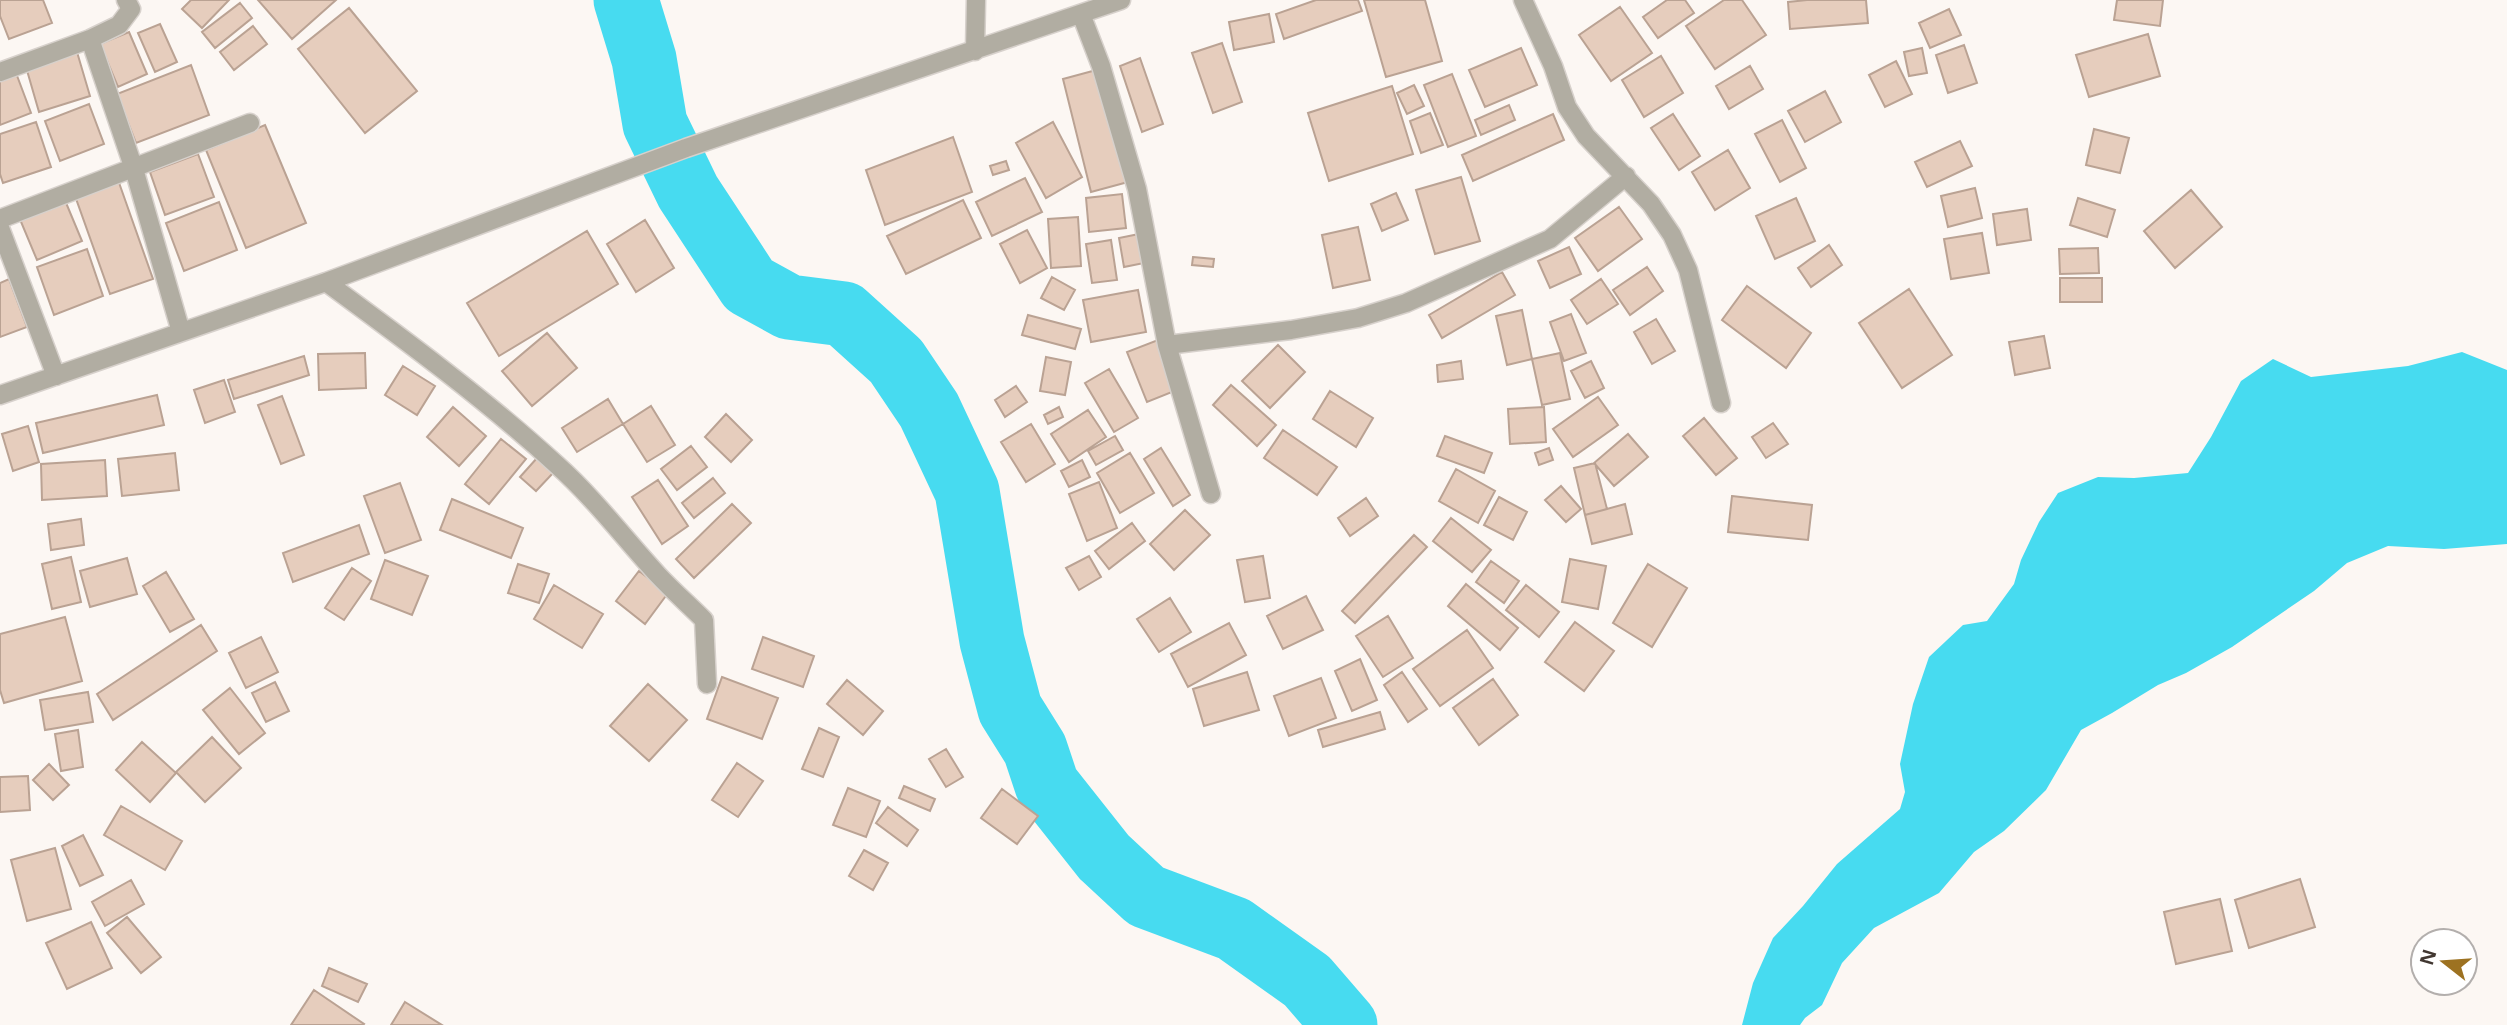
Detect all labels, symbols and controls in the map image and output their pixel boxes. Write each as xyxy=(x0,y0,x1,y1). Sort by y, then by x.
north arrow xyxy=(2409,927,2479,997)
text: N xyxy=(2413,946,2442,968)

